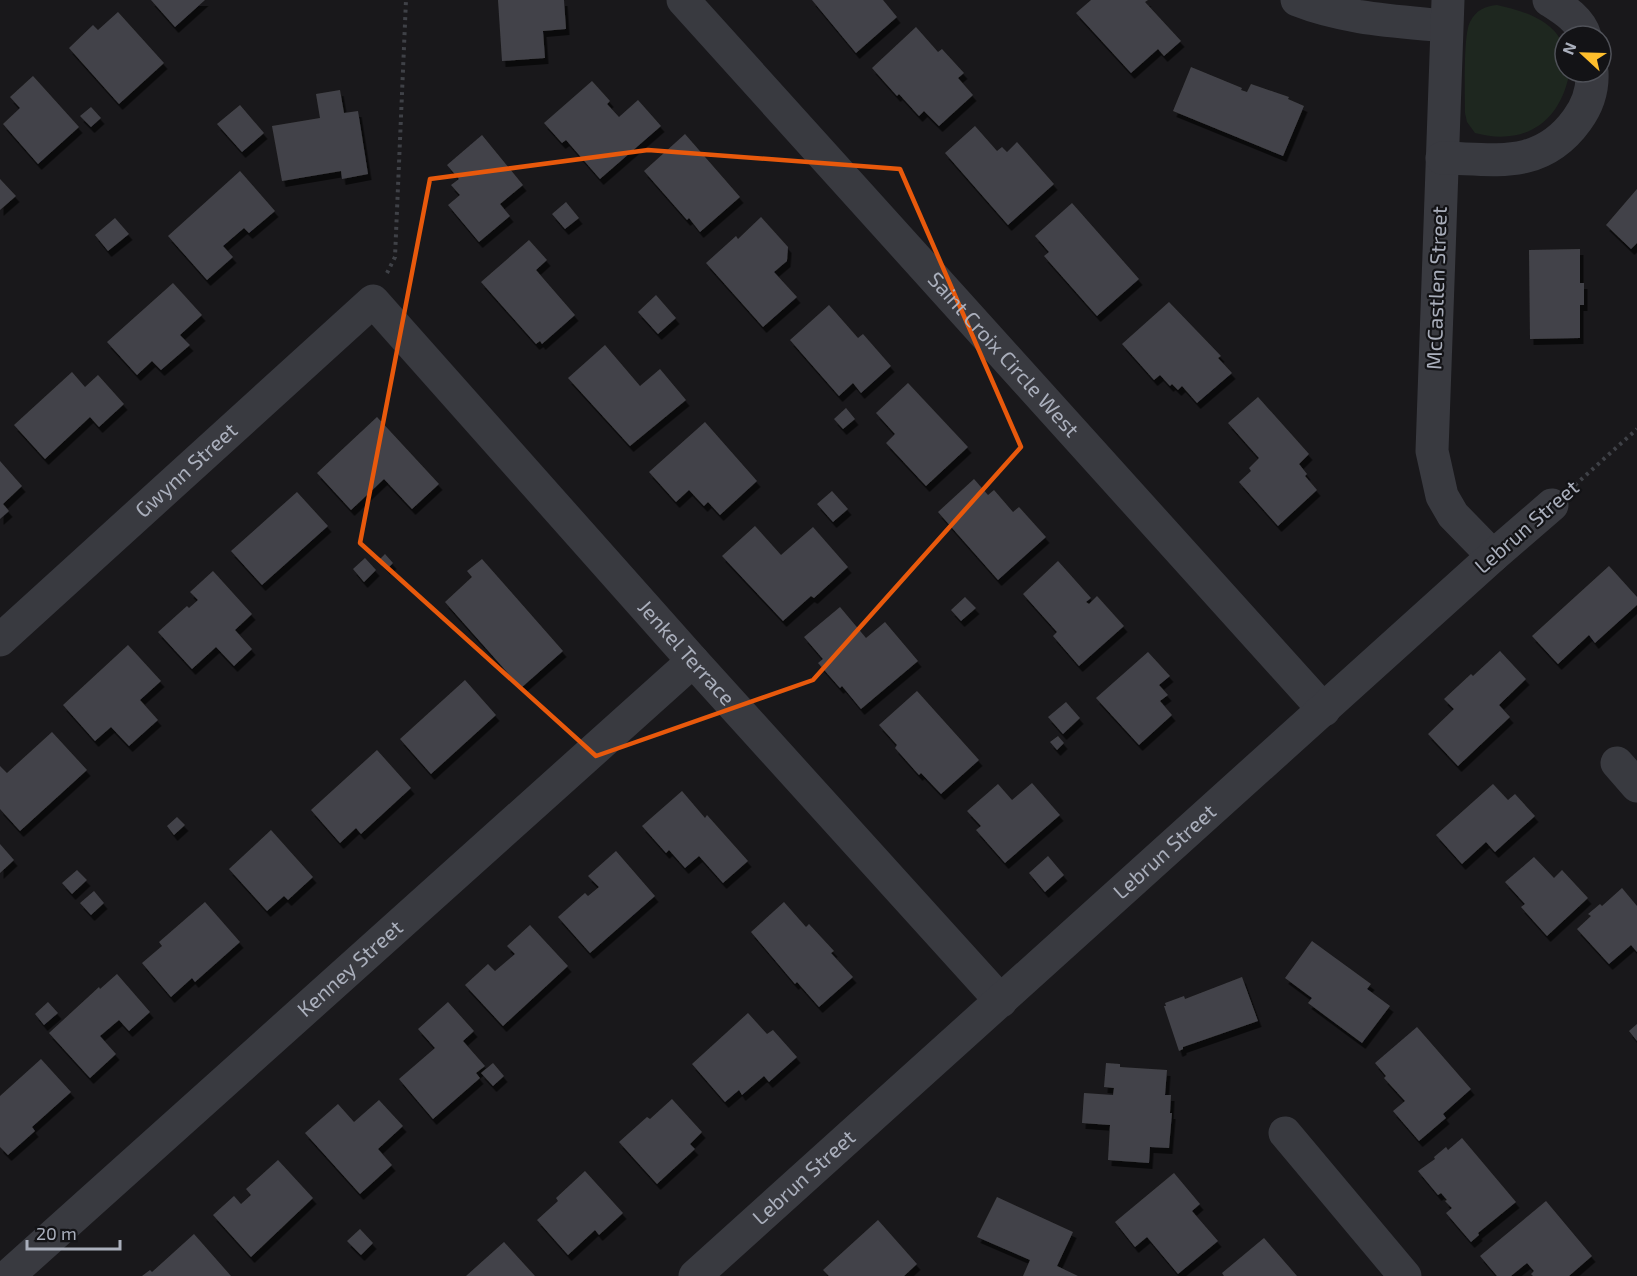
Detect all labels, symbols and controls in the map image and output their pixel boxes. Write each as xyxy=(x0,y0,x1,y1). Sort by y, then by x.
north arrow xyxy=(1553,24,1613,84)
text: N xyxy=(1558,39,1580,57)
street label: McCastlen Street xyxy=(1420,206,1451,370)
street label: Saint Croix Circle West xyxy=(924,266,1085,441)
street label: Gwynn Street xyxy=(129,417,242,522)
street label: Lebrun Street xyxy=(1469,474,1583,578)
street label: Jenkel Terrace xyxy=(633,594,741,710)
street label: Lebrun Street xyxy=(1107,798,1221,904)
street label: Kenney Street xyxy=(292,914,407,1021)
street label: Lebrun Street xyxy=(747,1124,860,1229)
scale bar xyxy=(27,1213,120,1251)
text: 20 m xyxy=(36,1222,77,1244)

